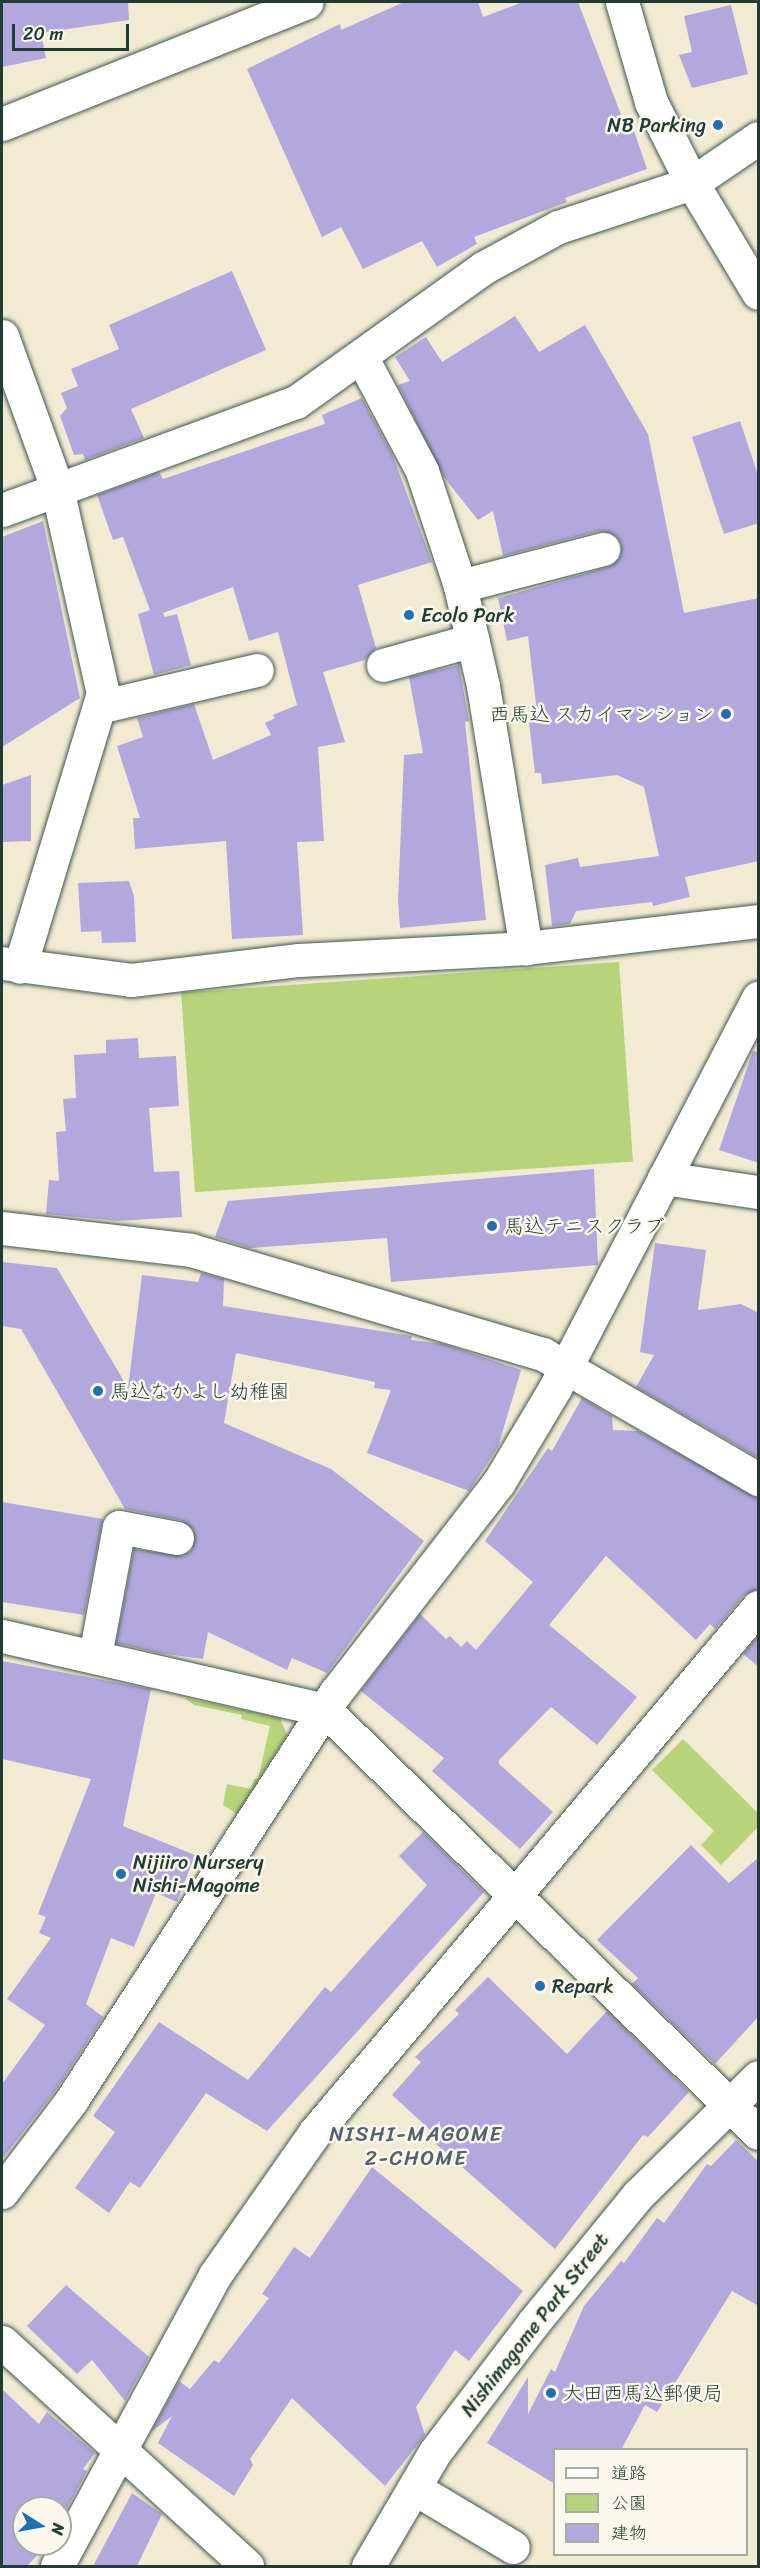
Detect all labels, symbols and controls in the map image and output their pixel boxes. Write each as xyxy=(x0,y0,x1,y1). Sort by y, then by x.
scale bar xyxy=(15,12,132,50)
text: 20 m xyxy=(23,18,63,50)
place label: NB Parking xyxy=(607,113,706,137)
marker: NB Parking xyxy=(711,118,725,132)
place label: Ecolo Park xyxy=(421,603,514,627)
marker: Ecolo Park xyxy=(402,608,416,622)
place label: 西馬込 スカイマンション xyxy=(489,702,714,726)
marker: 西馬込 スカイマンション xyxy=(719,707,733,721)
place label: 馬込テニスクラブ xyxy=(504,1214,664,1238)
marker: 馬込テニスクラブ xyxy=(485,1219,499,1233)
place label: 馬込なかよし幼稚園 xyxy=(110,1379,290,1403)
marker: 馬込なかよし幼稚園 xyxy=(91,1384,105,1398)
place label: Nijiiro Nursery Nishi-Magome xyxy=(133,1850,264,1897)
marker: Nijiiro Nursery Nishi-Magome xyxy=(114,1867,128,1881)
place label: Repark xyxy=(552,1974,614,1998)
marker: Repark xyxy=(533,1979,547,1993)
district label: NISHI-MAGOME 2-CHOME xyxy=(330,2121,502,2171)
street label: Nishimagome Park Street xyxy=(456,2229,614,2421)
place label: 大田西馬込郵便局 xyxy=(563,2381,723,2405)
marker: 大田西馬込郵便局 xyxy=(544,2386,558,2400)
legend xyxy=(553,2448,748,2556)
text: 道路 xyxy=(611,2457,647,2489)
text: 公園 xyxy=(611,2487,647,2519)
north arrow xyxy=(12,2496,72,2556)
text: 建物 xyxy=(611,2517,647,2549)
text: N xyxy=(43,2521,73,2537)

